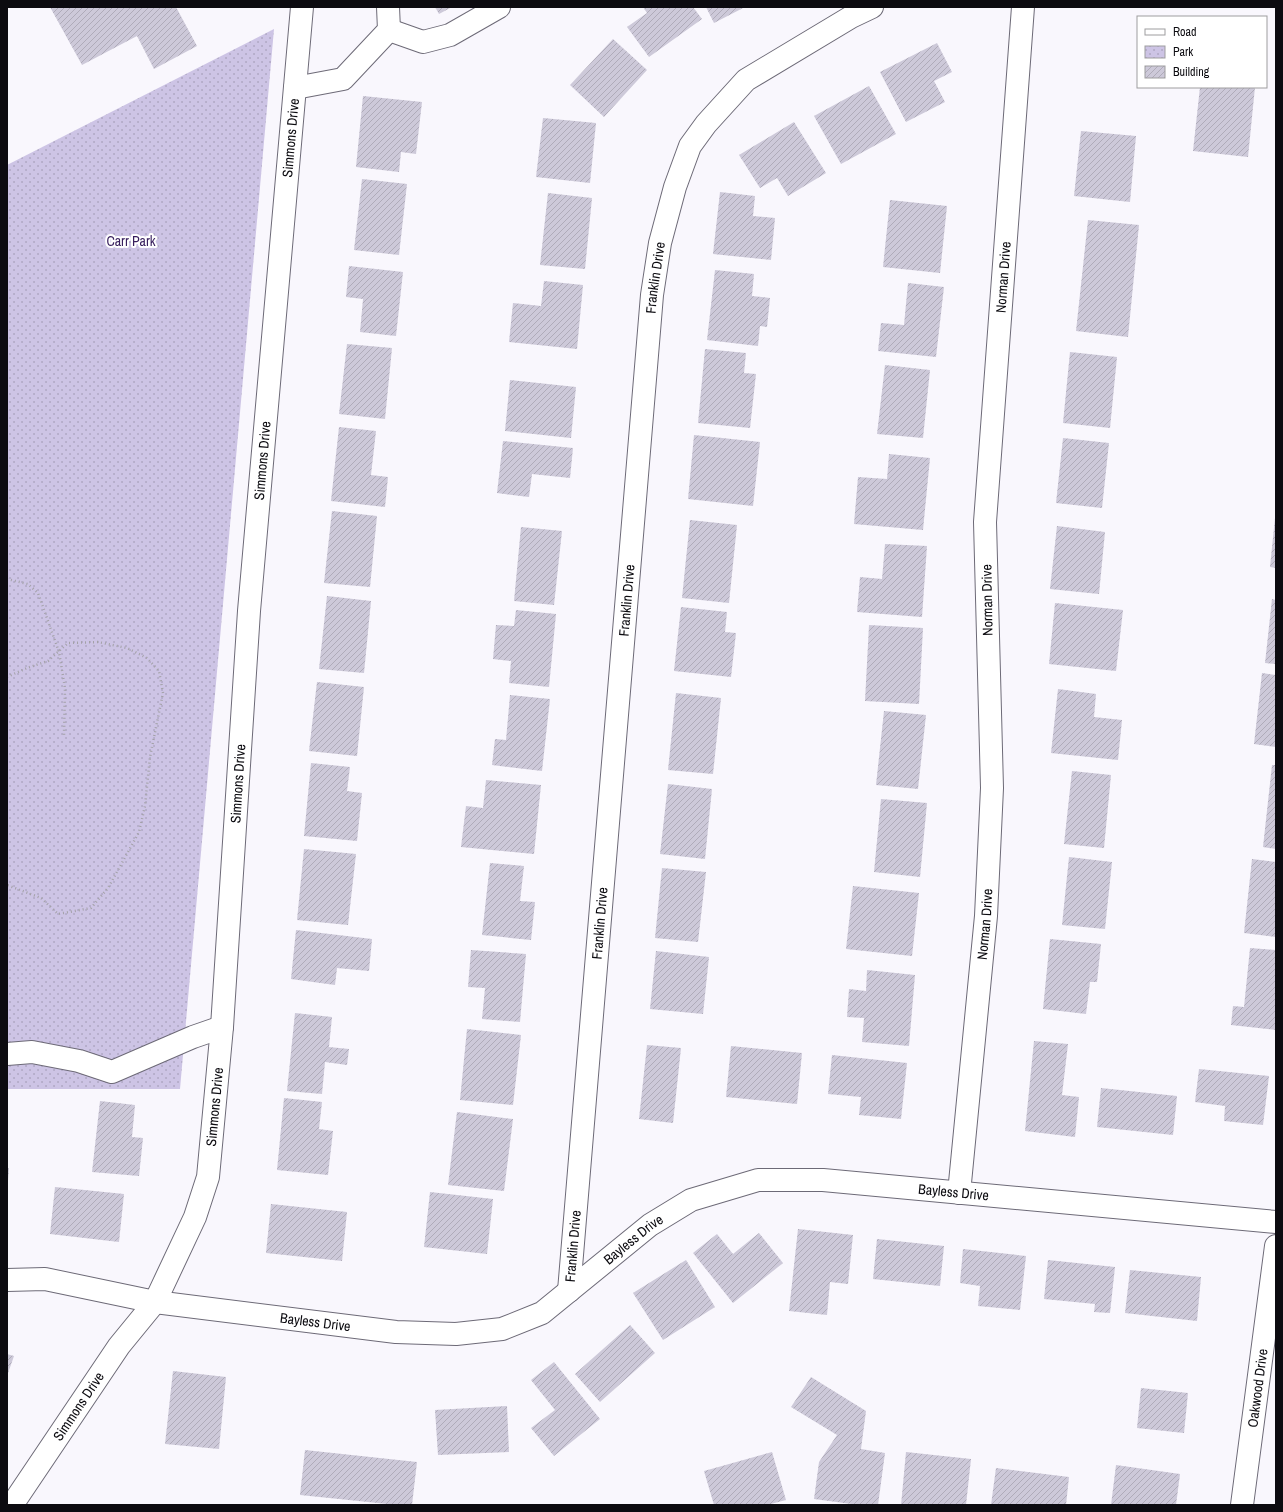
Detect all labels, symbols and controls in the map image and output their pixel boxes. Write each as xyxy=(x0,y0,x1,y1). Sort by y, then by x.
legend xyxy=(1137,16,1267,88)
text: Road xyxy=(1173,24,1197,40)
text: Park xyxy=(1173,44,1193,60)
text: Building xyxy=(1173,64,1210,80)
street label: Simmons Drive xyxy=(278,98,303,178)
park label: Carr Park xyxy=(106,232,156,250)
street label: Franklin Drive xyxy=(641,241,669,314)
street label: Norman Drive xyxy=(991,241,1015,314)
street label: Simmons Drive xyxy=(250,420,275,501)
street label: Franklin Drive xyxy=(615,564,639,637)
street label: Norman Drive xyxy=(977,564,997,636)
street label: Simmons Drive xyxy=(226,744,249,824)
street label: Franklin Drive xyxy=(588,887,612,960)
street label: Norman Drive xyxy=(973,888,996,961)
street label: Simmons Drive xyxy=(202,1067,227,1147)
street label: Bayless Drive xyxy=(917,1180,990,1204)
street label: Franklin Drive xyxy=(561,1209,585,1283)
street label: Bayless Drive xyxy=(600,1210,666,1268)
street label: Bayless Drive xyxy=(279,1309,352,1335)
street label: Oakwood Drive xyxy=(1243,1348,1271,1428)
street label: Simmons Drive xyxy=(49,1368,108,1444)

